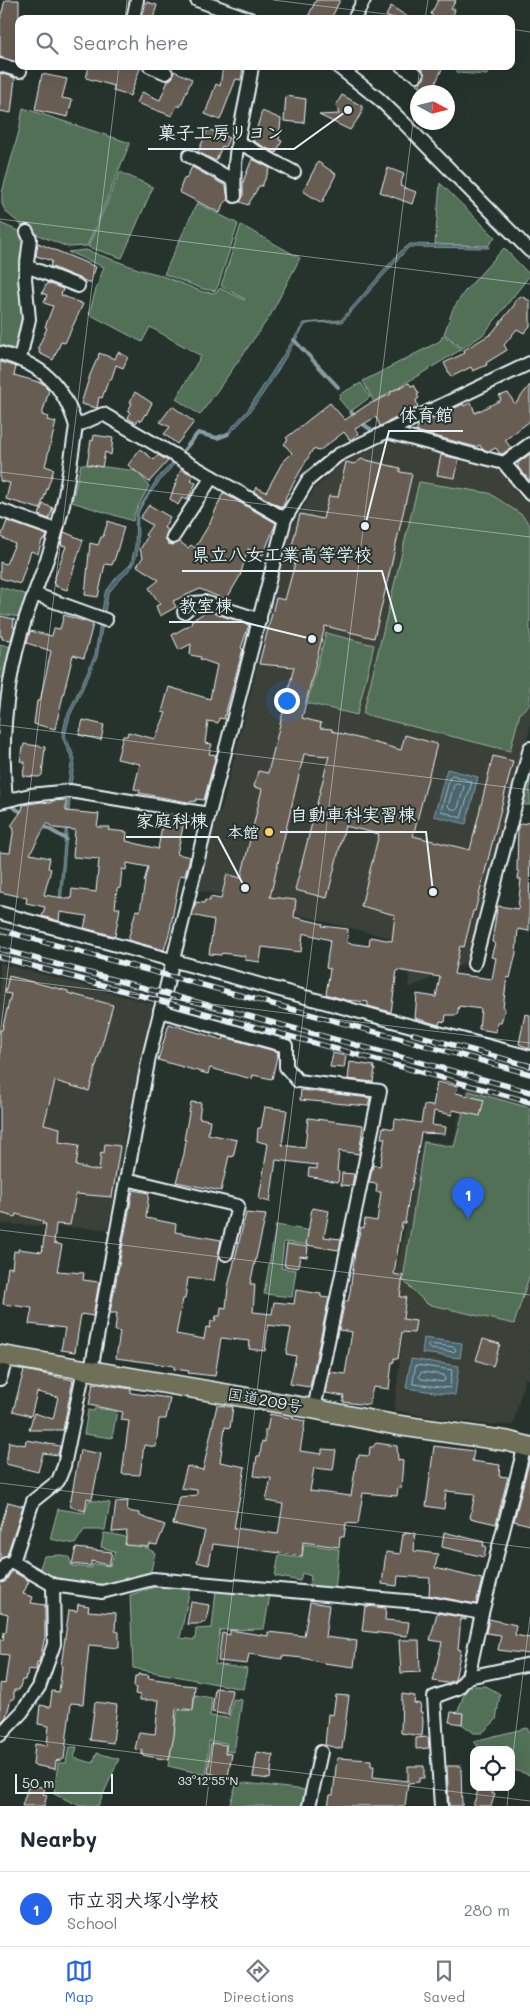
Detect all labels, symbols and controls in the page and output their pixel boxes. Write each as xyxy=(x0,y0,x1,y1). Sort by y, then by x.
search box xyxy=(15,15,515,70)
icon: search xyxy=(33,29,61,57)
text: Search here xyxy=(73,30,189,55)
north arrow xyxy=(410,85,455,130)
callout: 菓子工房リヨン xyxy=(148,116,294,149)
text: 菓子工房リヨン xyxy=(158,120,284,144)
callout: 体育館 xyxy=(389,398,463,431)
text: 体育館 xyxy=(399,402,453,426)
callout: 県立八女工業高等学校 xyxy=(182,538,382,571)
text: 県立八女工業高等学校 xyxy=(192,542,372,566)
callout: 教室棟 xyxy=(169,589,243,622)
text: 教室棟 xyxy=(179,593,233,617)
your location xyxy=(274,688,300,714)
callout: 自動車科実習棟 xyxy=(280,799,426,832)
text: 自動車科実習棟 xyxy=(290,802,416,826)
callout: 家庭科棟 xyxy=(126,804,218,837)
text: 家庭科棟 xyxy=(136,808,208,832)
place label: 本館 xyxy=(227,821,259,842)
marker: 本館 xyxy=(263,826,275,838)
pin: 1 xyxy=(452,1178,484,1219)
street label: 国道209号 xyxy=(226,1383,304,1416)
map controls xyxy=(470,1746,515,1791)
button: locate xyxy=(470,1746,515,1791)
scale bar xyxy=(15,1771,112,1794)
text: 33°12'55"N xyxy=(178,1772,238,1788)
text: 50 m xyxy=(22,1773,54,1792)
text: Nearby xyxy=(20,1825,97,1852)
text: 市立羽犬塚小学校 xyxy=(67,1887,219,1912)
text: 1 xyxy=(32,1899,40,1920)
text: 280 m xyxy=(464,1899,510,1920)
text: School xyxy=(67,1912,117,1933)
tab: Map xyxy=(65,1957,93,2006)
tab: Directions xyxy=(223,1957,294,2006)
tab: Saved xyxy=(424,1957,465,2006)

